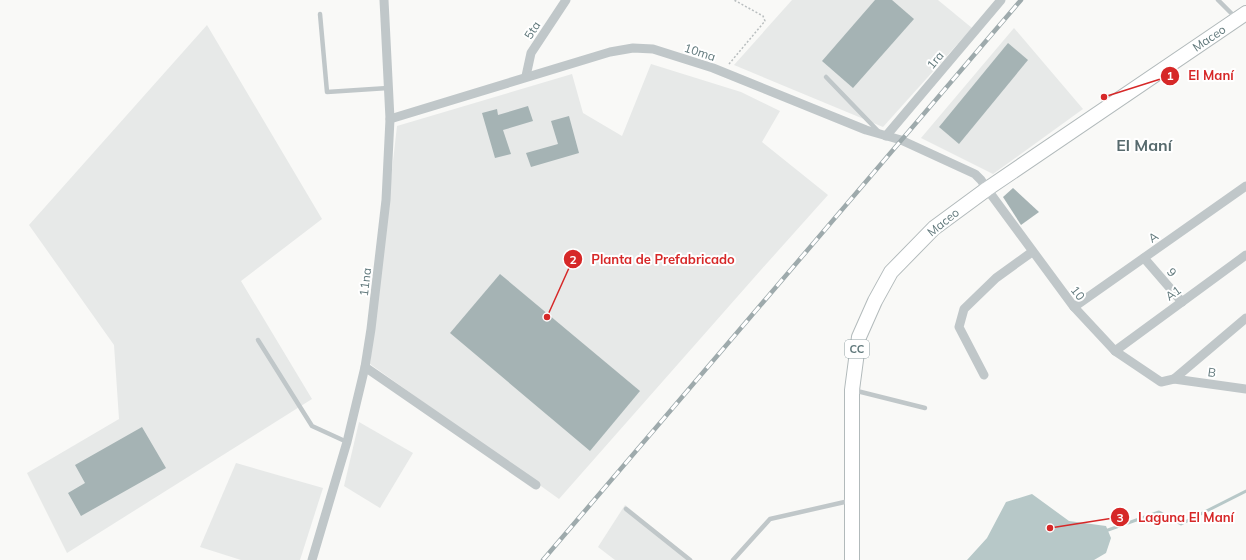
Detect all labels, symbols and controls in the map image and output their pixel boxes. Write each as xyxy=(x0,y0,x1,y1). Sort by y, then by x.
street label: 5ta xyxy=(521,18,543,42)
street label: Maceo xyxy=(1190,21,1229,54)
street label: 10ma xyxy=(682,40,718,64)
street label: 1ra xyxy=(923,48,947,72)
callout: El Maní xyxy=(1160,63,1242,88)
text: El Maní xyxy=(1188,67,1235,83)
text: 1 xyxy=(1166,68,1174,83)
district label: El Maní xyxy=(1116,135,1174,155)
street label: Maceo xyxy=(924,205,962,239)
street label: A xyxy=(1145,228,1161,246)
callout: Planta de Prefabricado xyxy=(563,247,743,272)
text: Planta de Prefabricado xyxy=(591,251,735,267)
text: 2 xyxy=(569,252,577,267)
street label: 9 xyxy=(1164,264,1180,280)
street label: 11na xyxy=(356,267,374,297)
street label: A1 xyxy=(1162,282,1184,304)
street label: 10 xyxy=(1068,283,1088,303)
road number: CC xyxy=(845,340,869,358)
street label: B xyxy=(1207,364,1217,380)
callout: Laguna El Maní xyxy=(1110,505,1242,530)
text: Laguna El Maní xyxy=(1138,509,1236,525)
text: 3 xyxy=(1116,510,1124,525)

